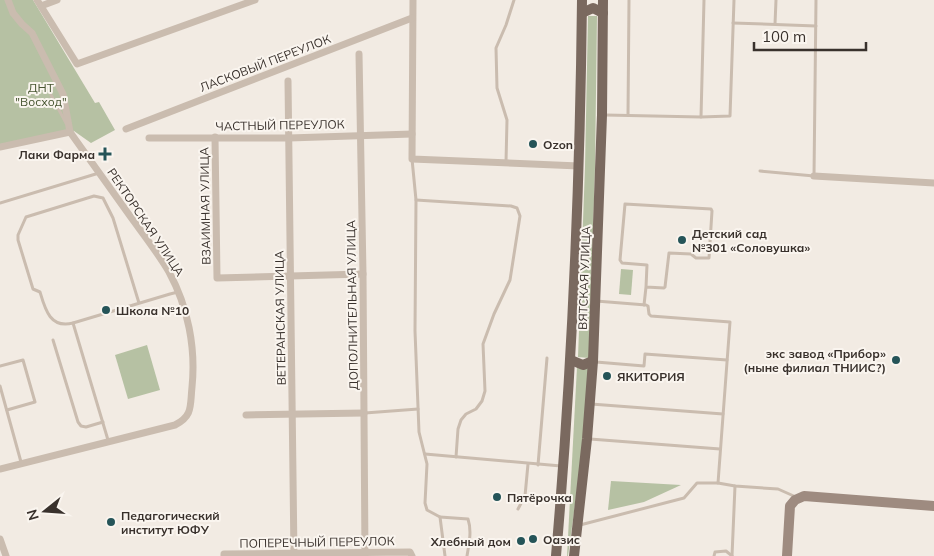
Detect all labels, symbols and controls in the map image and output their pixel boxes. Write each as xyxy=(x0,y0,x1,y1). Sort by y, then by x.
scale bar xyxy=(754,20,866,52)
text: 100 m xyxy=(762,27,806,46)
street label: ЛАСКОВЫЙ ПЕРЕУЛОК xyxy=(197,31,333,95)
park label: ДНТ "Восход" xyxy=(15,80,67,109)
street label: ЧАСТНЫЙ ПЕРЕУЛОК xyxy=(215,116,345,134)
place label: Ozon xyxy=(543,137,573,152)
marker: Ozon xyxy=(527,138,539,150)
place label: Лаки Фарма xyxy=(19,147,95,162)
street label: ВЗАИМНАЯ УЛИЦА xyxy=(196,147,214,265)
marker: Лаки Фарма xyxy=(99,148,111,160)
street label: РЕКТОРСКАЯ УЛИЦА xyxy=(104,165,188,279)
street label: ДОПОЛНИТЕЛЬНАЯ УЛИЦА xyxy=(343,220,361,390)
street label: ВЯТСКАЯ УЛИЦА xyxy=(575,226,593,330)
place label: Детский сад №301 «Соловушка» xyxy=(692,226,810,255)
marker: Детский сад №301 «Соловушка» xyxy=(676,234,688,246)
street label: ВЕТЕРАНСКАЯ УЛИЦА xyxy=(271,250,289,386)
place label: Школа №10 xyxy=(116,303,189,318)
marker: Школа №10 xyxy=(100,304,112,316)
place label: экс завод «Прибор» (ныне филиал ТНИИС?) xyxy=(744,346,886,375)
marker: экс завод «Прибор» (ныне филиал ТНИИС?) xyxy=(890,354,902,366)
place label: ЯКИТОРИЯ xyxy=(617,369,685,384)
marker: ЯКИТОРИЯ xyxy=(601,370,613,382)
north arrow xyxy=(20,486,70,536)
place label: Пятёрочка xyxy=(507,490,572,505)
marker: Пятёрочка xyxy=(491,491,503,503)
text: N xyxy=(22,507,43,522)
place label: Педагогический институт ЮФУ xyxy=(121,508,220,537)
marker: Педагогический институт ЮФУ xyxy=(105,516,117,528)
place label: Оазис xyxy=(543,532,580,547)
street label: ПОПЕРЕЧНЫЙ ПЕРЕУЛОК xyxy=(239,533,395,551)
marker: Оазис xyxy=(527,533,539,545)
place label: Хлебный дом xyxy=(430,534,511,549)
marker: Хлебный дом xyxy=(515,535,527,547)

